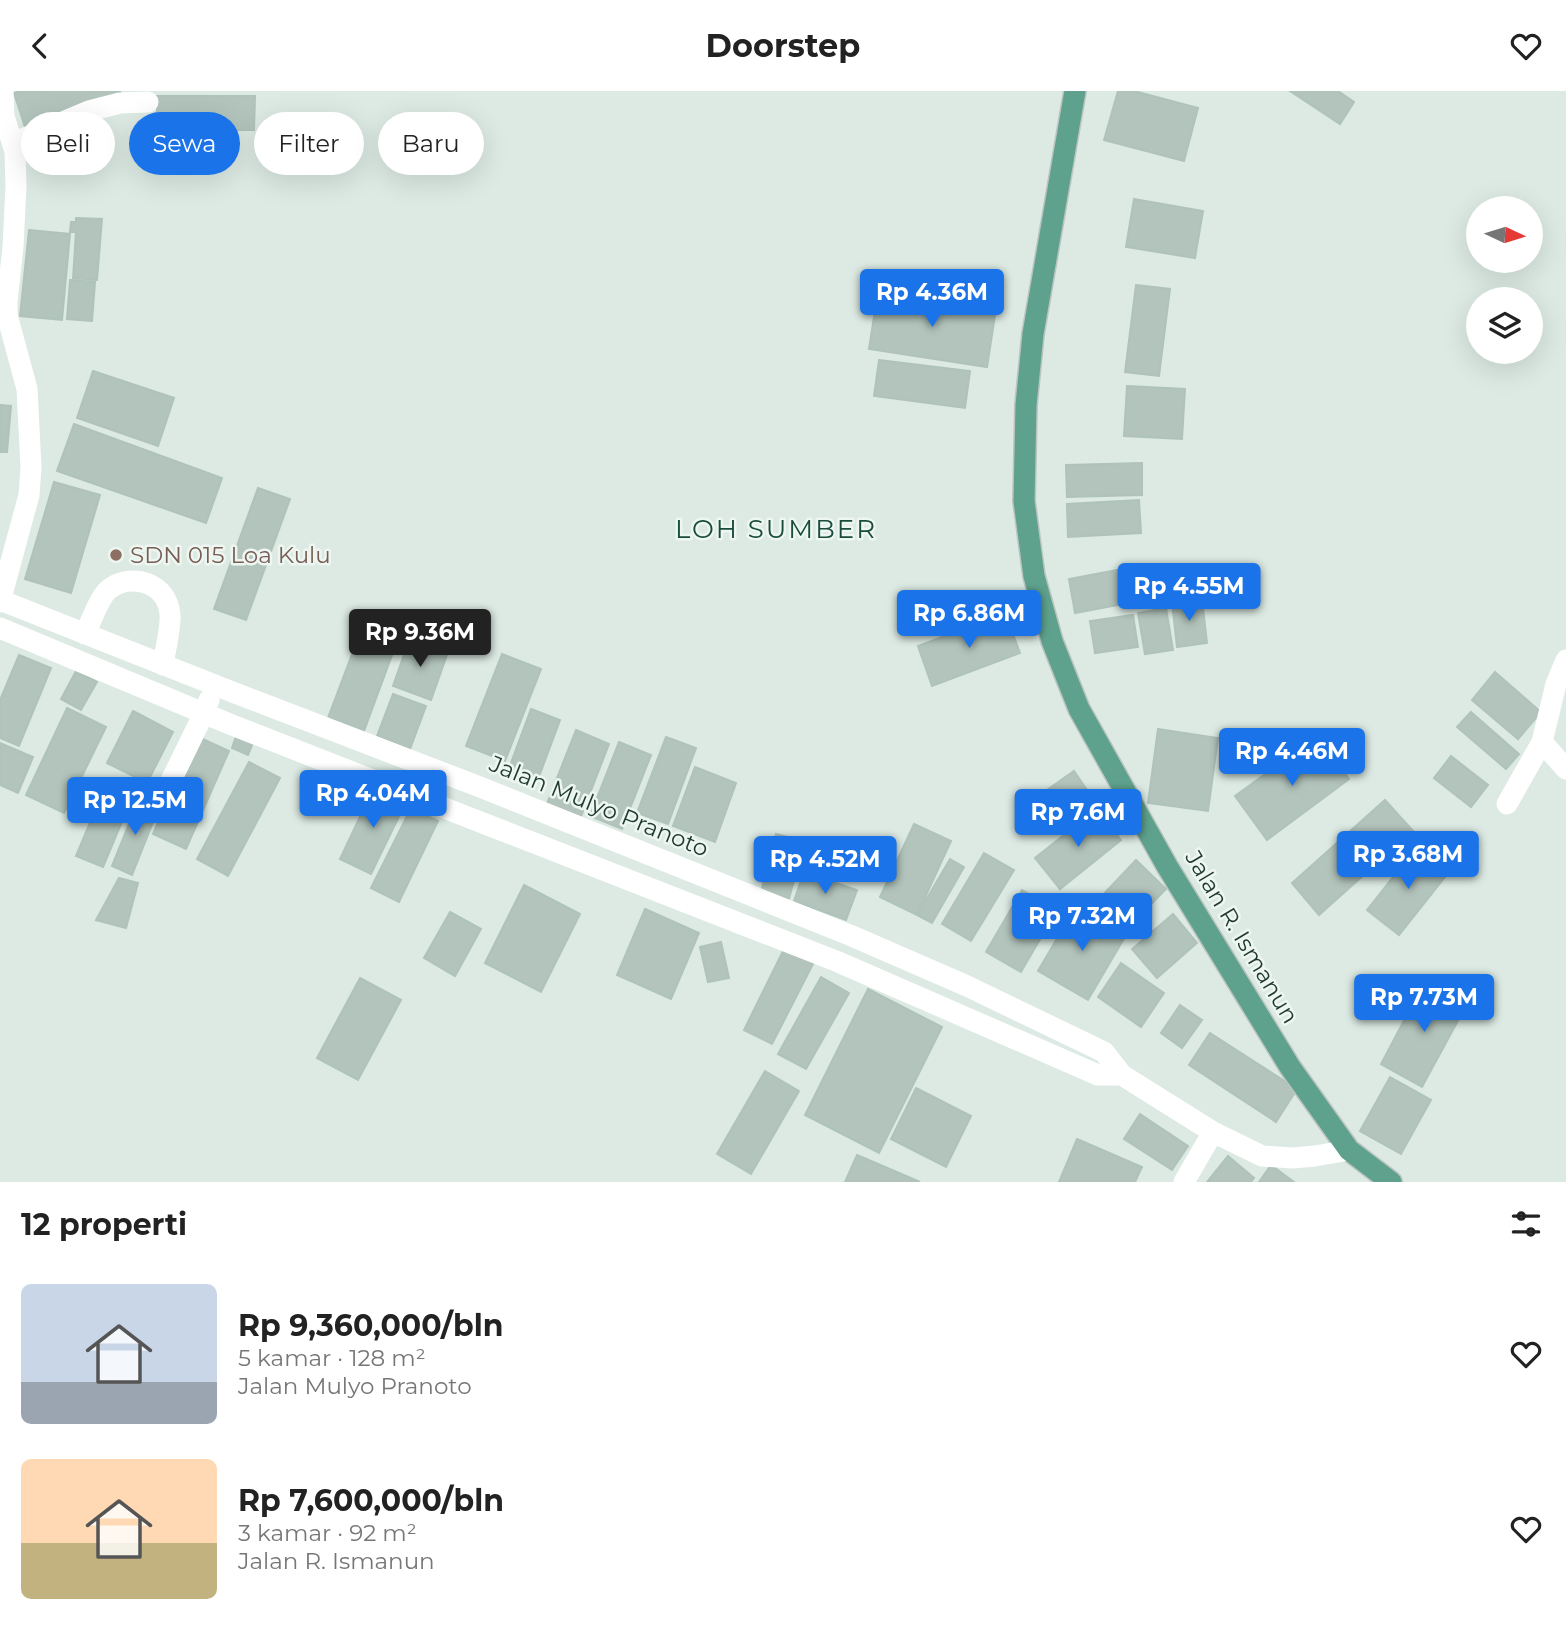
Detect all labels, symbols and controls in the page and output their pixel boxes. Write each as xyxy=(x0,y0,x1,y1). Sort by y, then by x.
text: Doorstep xyxy=(706,26,860,65)
icon: back xyxy=(21,27,59,65)
icon: heart xyxy=(1507,27,1545,65)
chip: Beli xyxy=(21,112,115,175)
chip: Sewa xyxy=(129,112,240,175)
chip: Filter xyxy=(254,112,364,175)
chip: Baru xyxy=(378,112,484,175)
north arrow xyxy=(1466,196,1544,273)
map controls xyxy=(1466,196,1543,364)
pin: Rp 4.36M xyxy=(860,269,1004,329)
text: Rp 4.36M xyxy=(876,278,988,306)
button: layers xyxy=(1466,287,1543,364)
district label: LOH SUMBER xyxy=(675,513,877,545)
place label: SDN 015 Loa Kulu xyxy=(130,541,331,569)
marker: SDN 015 Loa Kulu xyxy=(108,547,124,563)
pin: Rp 4.55M xyxy=(1117,563,1261,623)
text: Rp 4.55M xyxy=(1134,572,1244,600)
pin: Rp 6.86M xyxy=(897,591,1041,650)
text: Rp 6.86M xyxy=(913,599,1025,627)
pin: Rp 9.36M xyxy=(348,609,492,669)
text: Rp 9.36M xyxy=(365,618,475,646)
pin: Rp 4.46M xyxy=(1220,729,1364,788)
text: Rp 4.46M xyxy=(1235,737,1349,765)
street label: Jalan Mulyo Pranoto xyxy=(485,749,713,863)
pin: Rp 4.04M xyxy=(301,771,445,830)
pin: Rp 12.5M xyxy=(63,777,207,837)
text: Rp 4.04M xyxy=(316,779,430,807)
text: Rp 12.5M xyxy=(83,786,187,814)
pin: Rp 7.6M xyxy=(1013,789,1143,849)
text: Rp 7.6M xyxy=(1031,798,1125,826)
pin: Rp 3.68M xyxy=(1336,831,1480,891)
pin: Rp 4.52M xyxy=(753,837,897,896)
text: Rp 3.68M xyxy=(1353,840,1463,868)
text: Rp 4.52M xyxy=(770,845,880,873)
street label: Jalan R. Ismanun xyxy=(1179,845,1305,1028)
pin: Rp 7.32M xyxy=(1010,893,1154,953)
text: Rp 7.32M xyxy=(1028,902,1136,930)
pin: Rp 7.73M xyxy=(1352,975,1496,1034)
text: Rp 7.73M xyxy=(1370,983,1478,1011)
icon: filters xyxy=(1507,1205,1545,1243)
text: 12 properti xyxy=(21,1206,187,1243)
text: Rp 9,360,000/bln xyxy=(238,1307,504,1344)
icon: home xyxy=(77,1312,161,1396)
icon: heart xyxy=(1507,1335,1545,1373)
text: 5 kamar · 128 m² xyxy=(238,1344,426,1372)
text: Jalan Mulyo Pranoto xyxy=(238,1372,472,1400)
text: Rp 7,600,000/bln xyxy=(238,1482,504,1519)
icon: home xyxy=(77,1487,161,1571)
icon: heart xyxy=(1507,1510,1545,1548)
text: 3 kamar · 92 m² xyxy=(238,1519,417,1547)
text: Jalan R. Ismanun xyxy=(238,1547,435,1575)

